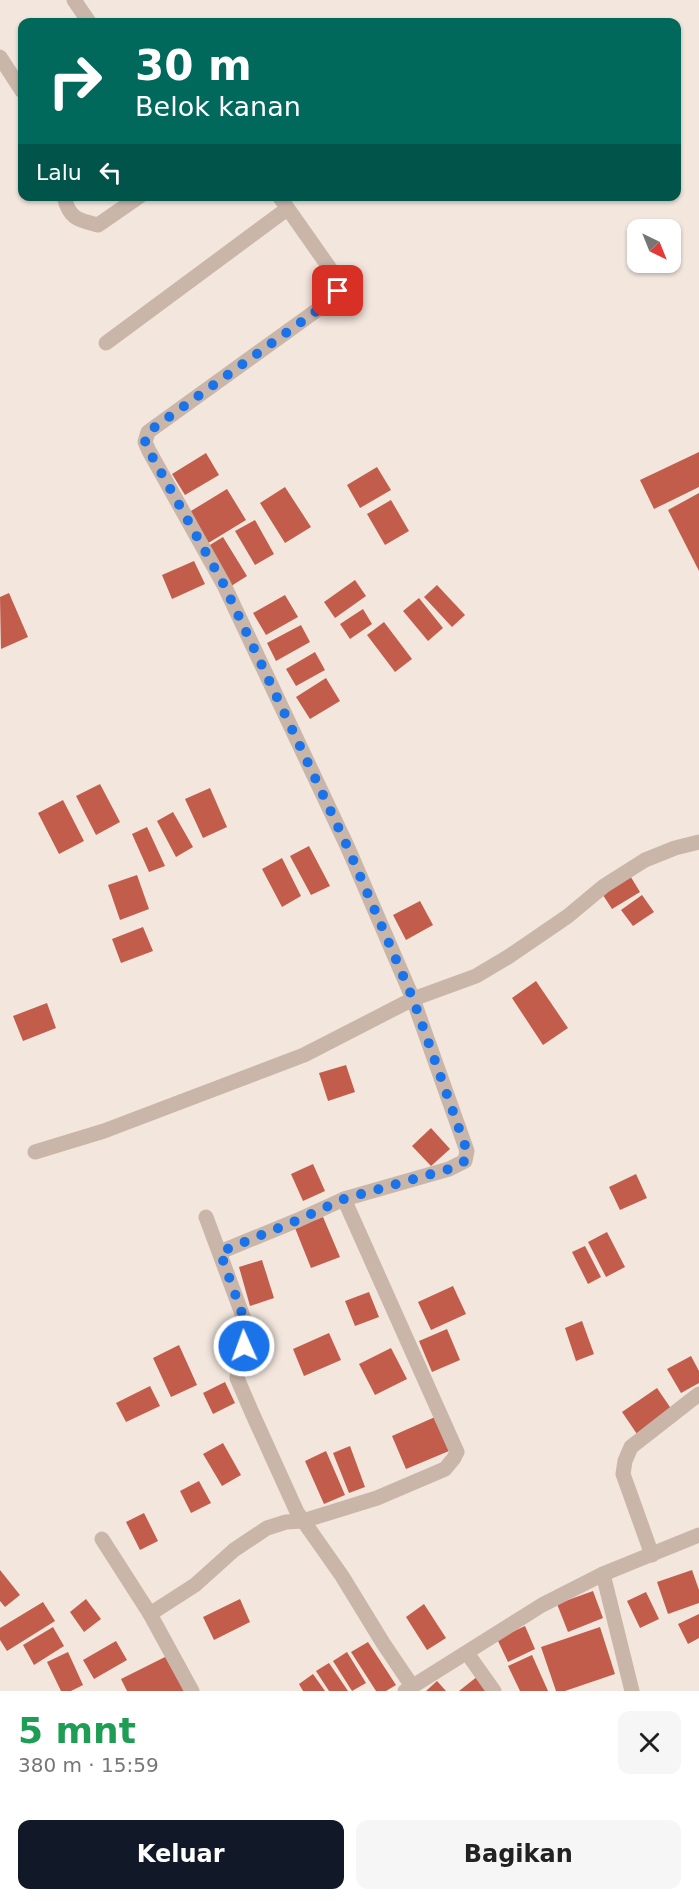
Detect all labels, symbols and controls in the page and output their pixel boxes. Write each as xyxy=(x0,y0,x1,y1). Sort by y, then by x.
text: 30 m xyxy=(135,41,252,90)
icon: right xyxy=(36,42,114,120)
text: Belok kanan xyxy=(135,91,301,122)
icon: left xyxy=(94,156,127,189)
text: Lalu xyxy=(36,160,82,185)
north arrow xyxy=(627,219,681,273)
map controls xyxy=(627,219,681,273)
pin xyxy=(312,265,363,316)
icon: arrive xyxy=(321,274,354,307)
position arrow xyxy=(212,1314,276,1378)
text: 5 mnt xyxy=(18,1710,136,1751)
button: close xyxy=(618,1711,681,1774)
text: 380 m · 15:59 xyxy=(18,1753,159,1777)
button: Keluar xyxy=(18,1820,344,1889)
button: Bagikan xyxy=(356,1820,681,1889)

